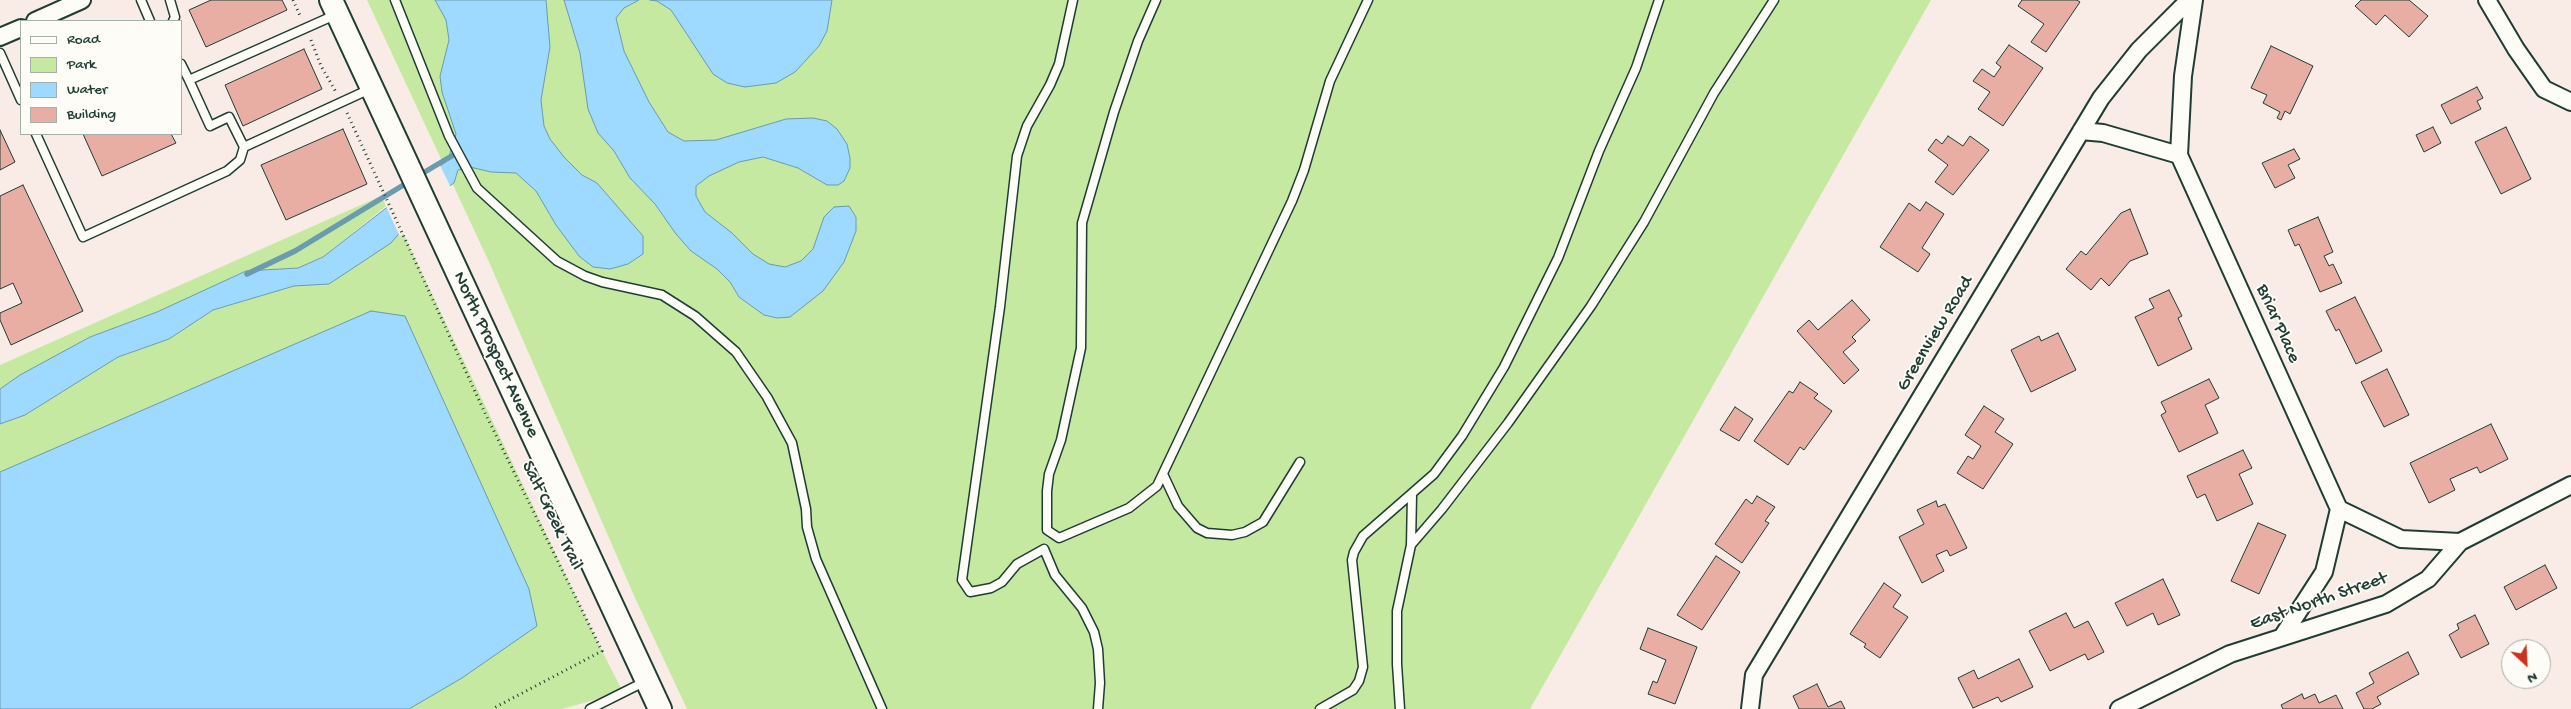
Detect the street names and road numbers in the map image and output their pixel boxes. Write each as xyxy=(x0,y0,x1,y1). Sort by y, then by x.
street label: North Prospect Avenue xyxy=(447,268,543,442)
street label: Greenview Road xyxy=(1893,272,1979,396)
street label: Briar Place xyxy=(2250,281,2304,367)
street label: Salt Creek Trail xyxy=(515,458,587,574)
street label: East North Street xyxy=(2247,568,2391,636)

